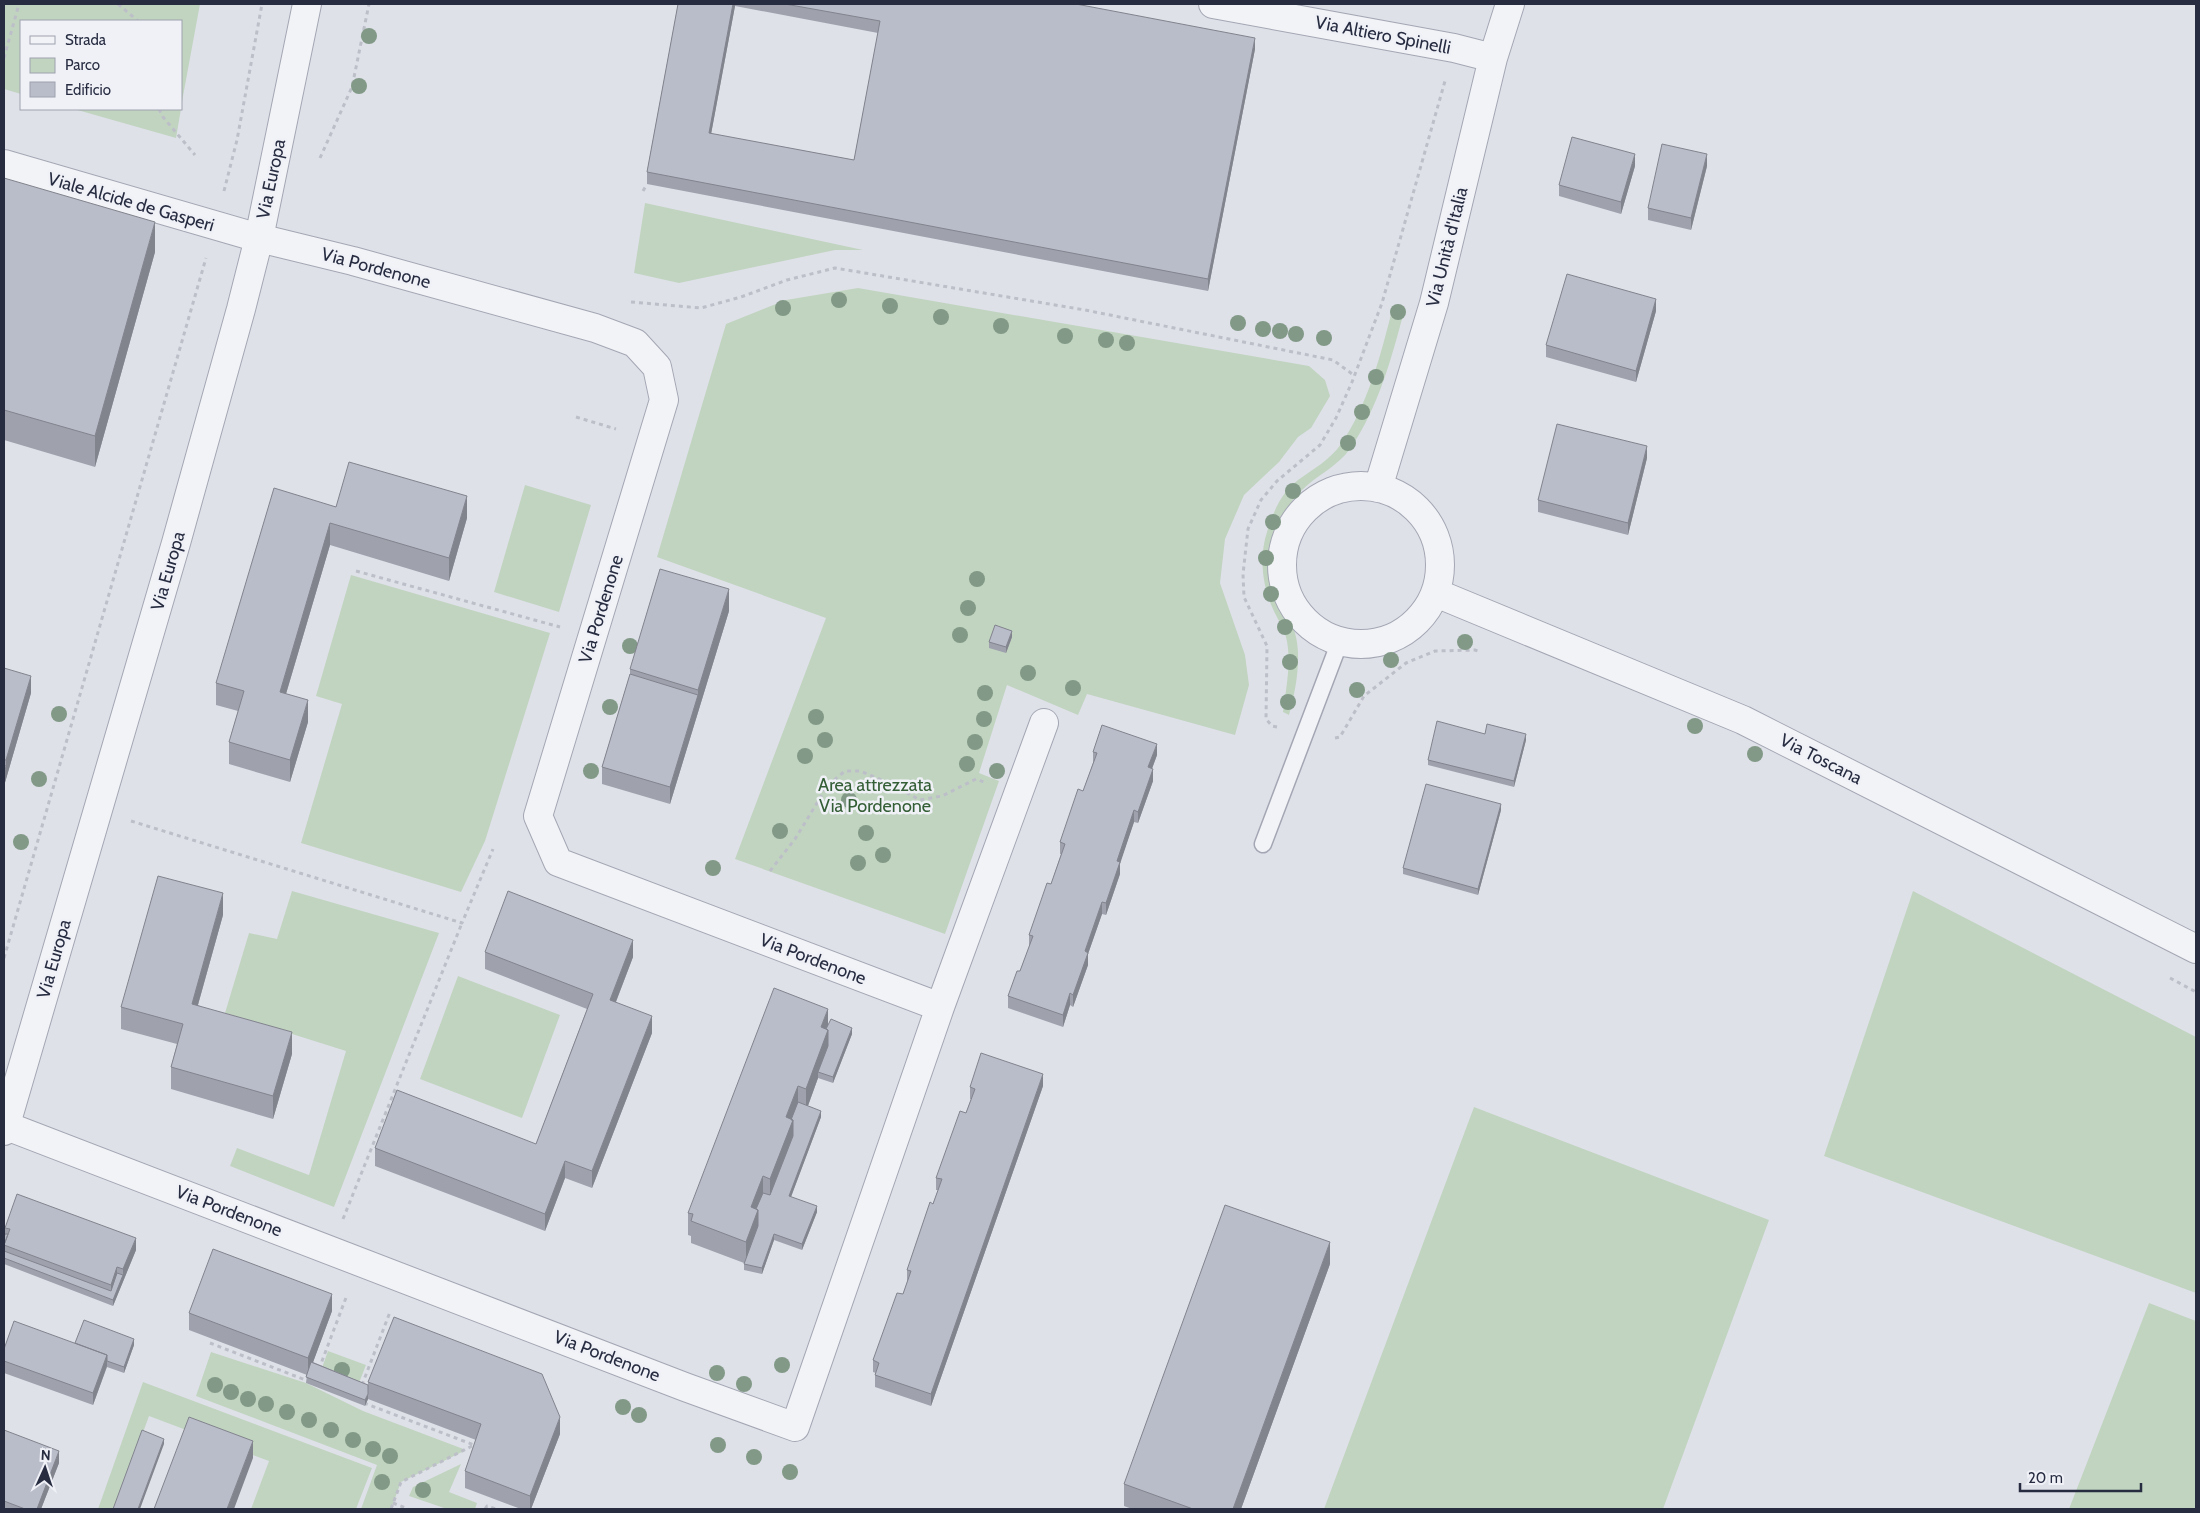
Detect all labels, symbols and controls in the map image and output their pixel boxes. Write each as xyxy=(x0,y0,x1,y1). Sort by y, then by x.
street label: Via Altiero Spinelli xyxy=(1313,11,1453,59)
legend xyxy=(20,20,182,110)
text: Strada xyxy=(65,31,107,49)
text: Parco xyxy=(65,56,100,74)
text: Edificio xyxy=(65,81,111,99)
street label: Via Europa xyxy=(252,137,290,221)
street label: Viale Alcide de Gasperi xyxy=(45,168,217,236)
street label: Via Unità d'Italia xyxy=(1421,185,1473,309)
street label: Via Pordenone xyxy=(319,243,433,293)
street label: Via Europa xyxy=(146,529,190,613)
street label: Via Pordenone xyxy=(574,552,628,666)
street label: Via Toscana xyxy=(1776,729,1866,789)
park label: Area attrezzata Via Pordenone xyxy=(818,774,932,817)
street label: Via Europa xyxy=(32,917,76,1001)
street label: Via Pordenone xyxy=(757,929,869,989)
street label: Via Pordenone xyxy=(173,1181,285,1241)
street label: Via Pordenone xyxy=(551,1326,663,1386)
north arrow xyxy=(20,1443,70,1493)
text: N xyxy=(40,1446,51,1464)
scale bar xyxy=(2020,1460,2141,1492)
text: 20 m xyxy=(2028,1469,2063,1487)

